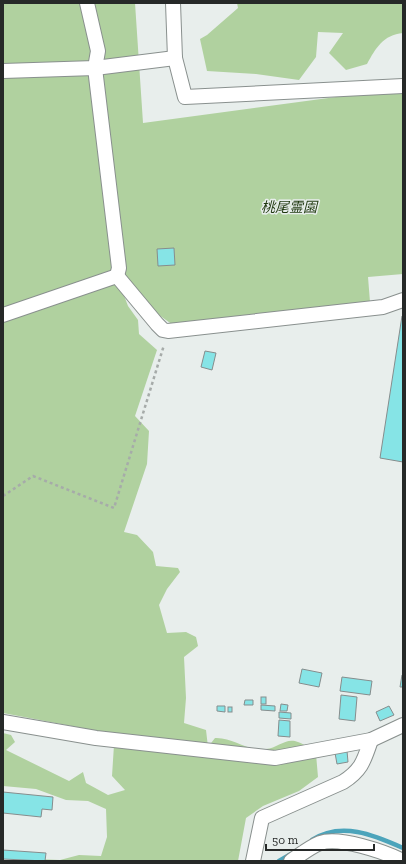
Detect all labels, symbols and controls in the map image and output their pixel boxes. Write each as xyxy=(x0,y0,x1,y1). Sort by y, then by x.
park label: 桃尾霊園 xyxy=(261,199,319,216)
scale bar xyxy=(266,826,374,852)
text: 50 m xyxy=(272,833,299,847)

